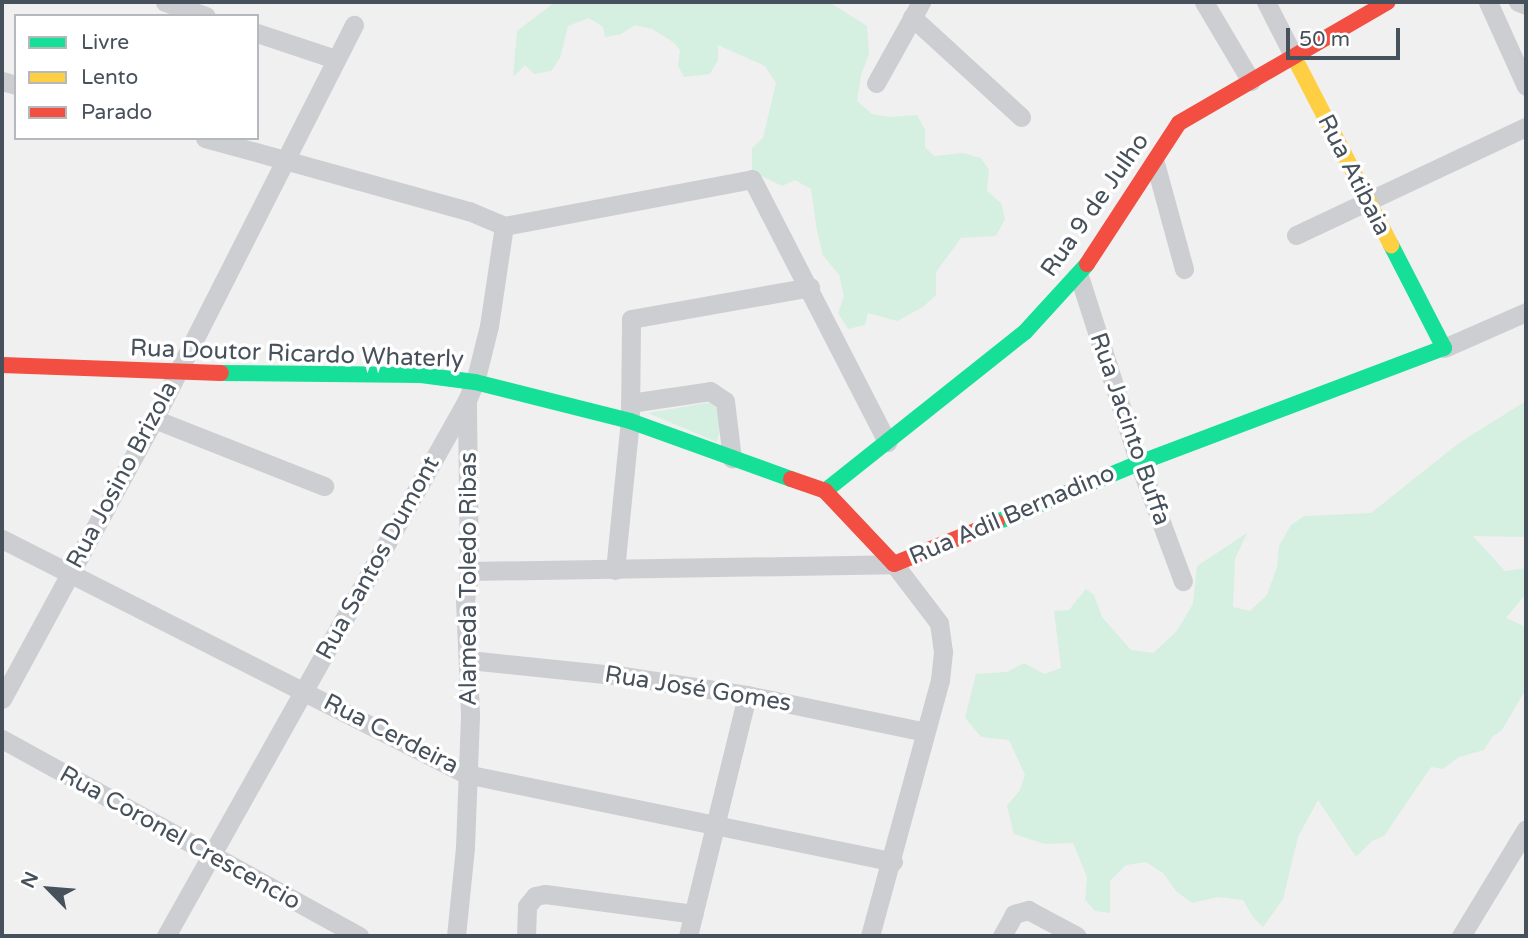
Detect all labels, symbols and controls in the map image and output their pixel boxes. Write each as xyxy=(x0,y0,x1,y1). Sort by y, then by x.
legend xyxy=(14,14,259,140)
scale bar xyxy=(1290,14,1404,58)
text: 50 m xyxy=(1299,27,1350,52)
text: Livre xyxy=(81,30,129,55)
text: Lento xyxy=(81,65,138,90)
text: Parado xyxy=(81,100,152,125)
street label: Rua Atibaia xyxy=(1311,110,1397,240)
street label: Rua 9 de Julho xyxy=(1035,128,1155,282)
street label: Rua Jacinto Buffa xyxy=(1084,329,1176,529)
street label: Rua Doutor Ricardo Whaterly xyxy=(130,334,464,374)
street label: Rua Josino Brizola xyxy=(61,377,183,573)
street label: Rua Santos Dumont xyxy=(310,451,446,665)
street label: Alameda Toledo Ribas xyxy=(455,452,483,706)
street label: Rua Adil Bernadino xyxy=(905,459,1119,571)
street label: Rua José Gomes xyxy=(603,660,793,718)
street label: Rua Cerdeira xyxy=(319,688,463,780)
street label: Rua Coronel Crescencio xyxy=(55,760,305,916)
north arrow xyxy=(14,854,84,924)
text: N xyxy=(17,869,43,892)

